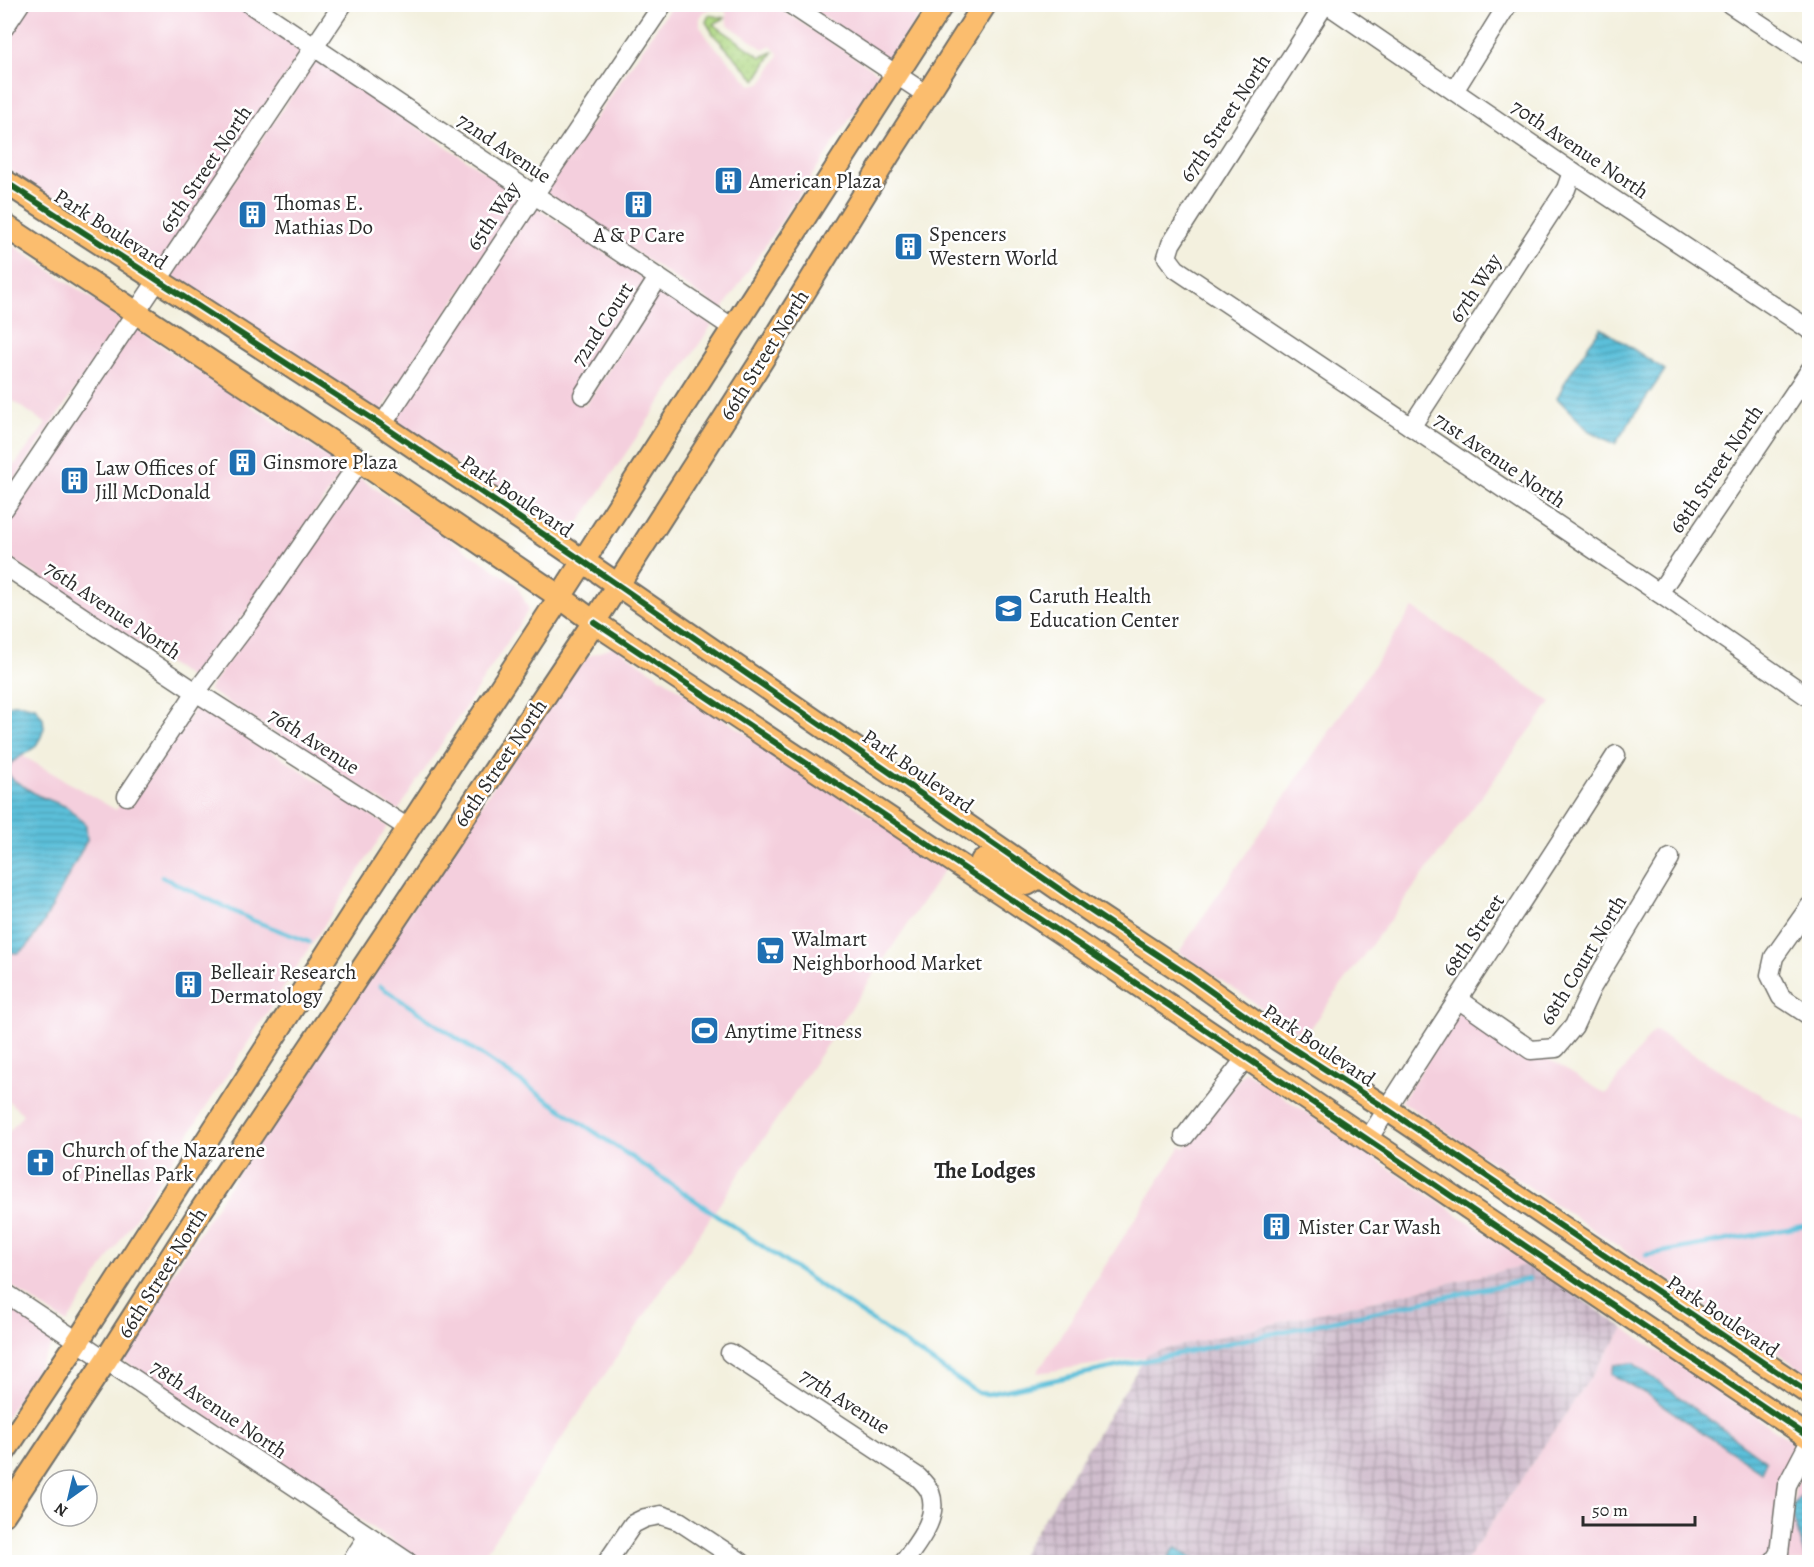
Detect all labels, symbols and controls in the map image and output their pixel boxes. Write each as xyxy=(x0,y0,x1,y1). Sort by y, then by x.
street label: 67th Street North xyxy=(1173,48,1277,188)
street label: 70th Avenue North xyxy=(1506,93,1654,205)
street label: 65th Street North xyxy=(152,100,258,238)
street label: 72nd Avenue xyxy=(451,106,557,190)
building icon: American Plaza xyxy=(712,165,744,197)
place label: American Plaza xyxy=(748,167,882,195)
street label: 65th Way xyxy=(460,175,527,256)
street label: Park Boulevard xyxy=(49,182,174,277)
building icon: A & P Care xyxy=(623,188,655,220)
place label: Thomas E. Mathias Do xyxy=(274,189,373,241)
building icon: Thomas E. Mathias Do xyxy=(237,199,269,231)
place label: Spencers Western World xyxy=(928,220,1059,272)
place label: A & P Care xyxy=(592,221,685,249)
building icon: Spencers Western World xyxy=(892,230,924,262)
street label: 67th Way xyxy=(1442,247,1508,328)
street label: 72nd Court xyxy=(564,276,640,372)
street label: 66th Street North xyxy=(713,284,815,426)
street label: 68th Street North xyxy=(1663,399,1769,539)
street label: 71st Avenue North xyxy=(1429,405,1571,515)
building icon: Ginsmore Plaza xyxy=(226,446,258,478)
place label: Ginsmore Plaza xyxy=(263,448,398,476)
street label: Park Boulevard xyxy=(455,448,579,544)
place label: Law Offices of Jill McDonald xyxy=(95,454,218,506)
building icon: Law Offices of Jill McDonald xyxy=(58,464,90,496)
street label: 76th Avenue North xyxy=(39,554,187,666)
place label: Caruth Health Education Center xyxy=(1029,582,1179,634)
school or university icon: Caruth Health Education Center xyxy=(992,592,1024,624)
street label: 66th Street North xyxy=(447,693,553,833)
street label: 76th Avenue xyxy=(263,701,365,781)
street label: Park Boulevard xyxy=(857,722,980,820)
street label: 68th Street xyxy=(1435,888,1511,982)
street label: 68th Court North xyxy=(1533,890,1633,1030)
place label: Walmart Neighborhood Market xyxy=(791,925,982,977)
supermarket icon: Walmart Neighborhood Market xyxy=(755,935,787,967)
place label: Belleair Research Dermatology xyxy=(210,958,357,1010)
building icon: Belleair Research Dermatology xyxy=(173,968,205,1000)
street label: Park Boulevard xyxy=(1257,997,1381,1093)
sports icon: Anytime Fitness xyxy=(688,1015,720,1047)
place label: Anytime Fitness xyxy=(724,1017,862,1045)
place label: Church of the Nazarene of Pinellas Park xyxy=(62,1136,265,1188)
church icon: Church of the Nazarene of Pinellas Park xyxy=(25,1146,57,1178)
district label: The Lodges xyxy=(934,1156,1036,1186)
street label: 66th Street North xyxy=(111,1202,213,1344)
building icon: Mister Car Wash xyxy=(1261,1211,1293,1243)
place label: Mister Car Wash xyxy=(1298,1213,1441,1241)
street label: Park Boulevard xyxy=(1661,1268,1785,1364)
street label: 78th Avenue North xyxy=(145,1353,293,1465)
street label: 77th Avenue xyxy=(794,1361,896,1441)
north arrow xyxy=(39,1468,99,1528)
scale bar xyxy=(1583,1489,1696,1527)
text: N xyxy=(50,1497,72,1522)
text: 50 m xyxy=(1592,1498,1628,1522)

